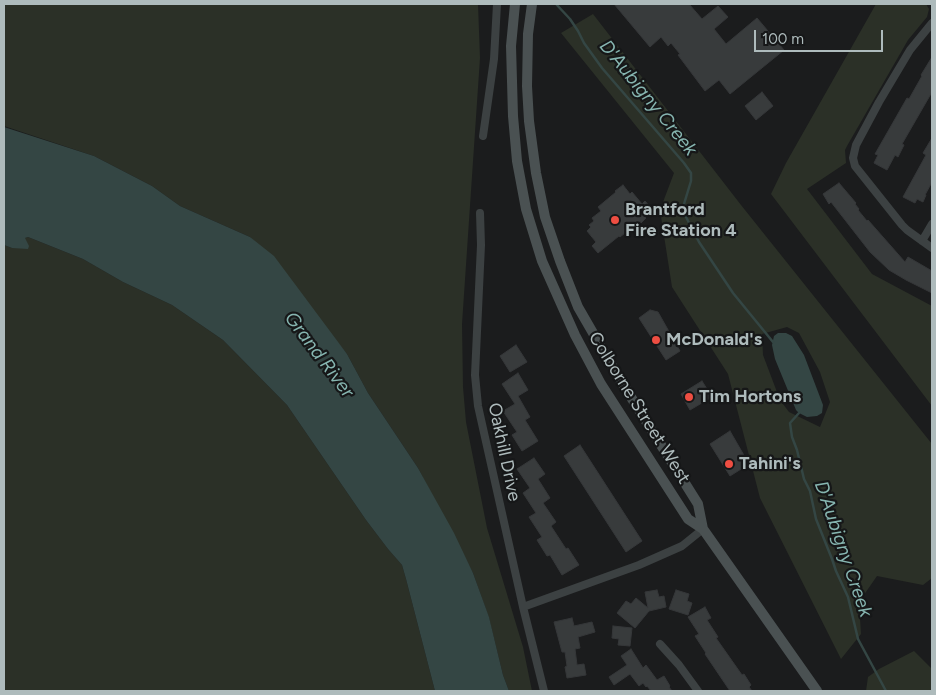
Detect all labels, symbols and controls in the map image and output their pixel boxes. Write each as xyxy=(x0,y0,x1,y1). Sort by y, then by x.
scale bar xyxy=(756,20,885,52)
text: 100 m xyxy=(762,30,804,48)
water label: D'Aubigny Creek xyxy=(594,35,702,161)
place label: Brantford Fire Station 4 xyxy=(625,199,737,242)
marker: Brantford Fire Station 4 xyxy=(609,214,621,226)
water label: Grand River xyxy=(279,308,359,402)
street label: Colborne Street West xyxy=(583,328,695,488)
place label: McDonald's xyxy=(666,329,762,351)
marker: McDonald's xyxy=(650,334,662,346)
place label: Tim Hortons xyxy=(699,386,801,408)
marker: Tim Hortons xyxy=(683,391,695,403)
street label: Oakhill Drive xyxy=(483,401,525,503)
place label: Tahini's xyxy=(739,453,801,475)
marker: Tahini's xyxy=(723,458,735,470)
water label: D'Aubigny Creek xyxy=(809,478,877,620)

